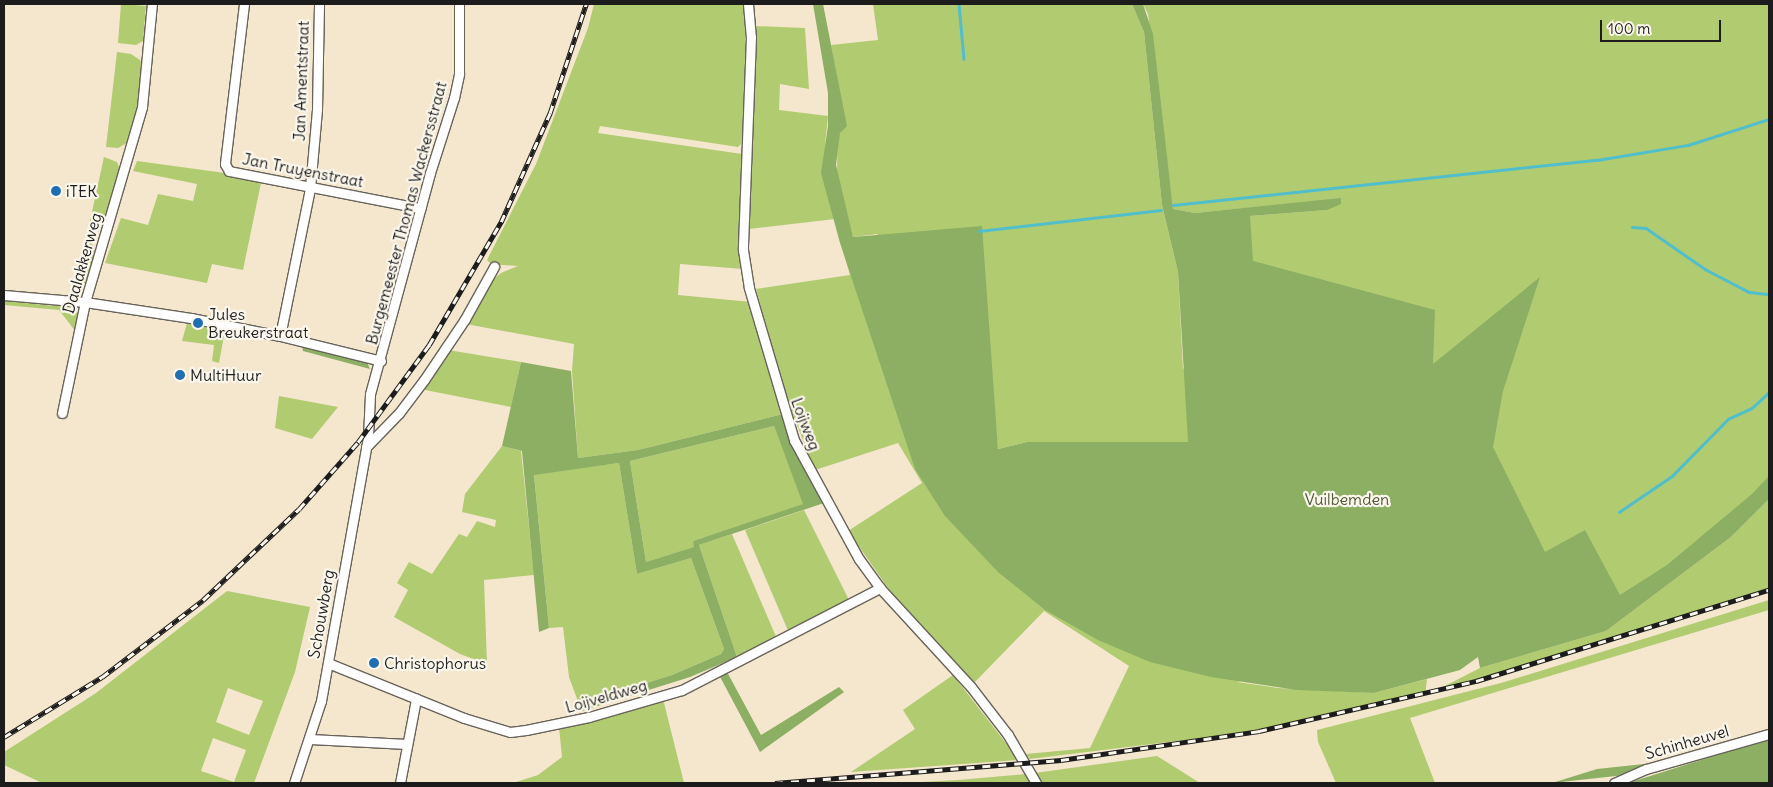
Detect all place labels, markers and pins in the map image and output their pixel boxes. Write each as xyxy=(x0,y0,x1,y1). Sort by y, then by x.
place label: iTEK xyxy=(66,181,97,201)
marker: iTEK xyxy=(50,185,62,197)
place label: Jules Breukerstraat xyxy=(208,304,308,342)
marker: Jules Breukerstraat xyxy=(192,317,204,329)
place label: MultiHuur xyxy=(190,365,261,385)
marker: MultiHuur xyxy=(174,369,186,381)
place label: Christophorus xyxy=(384,653,486,673)
marker: Christophorus xyxy=(368,657,380,669)

